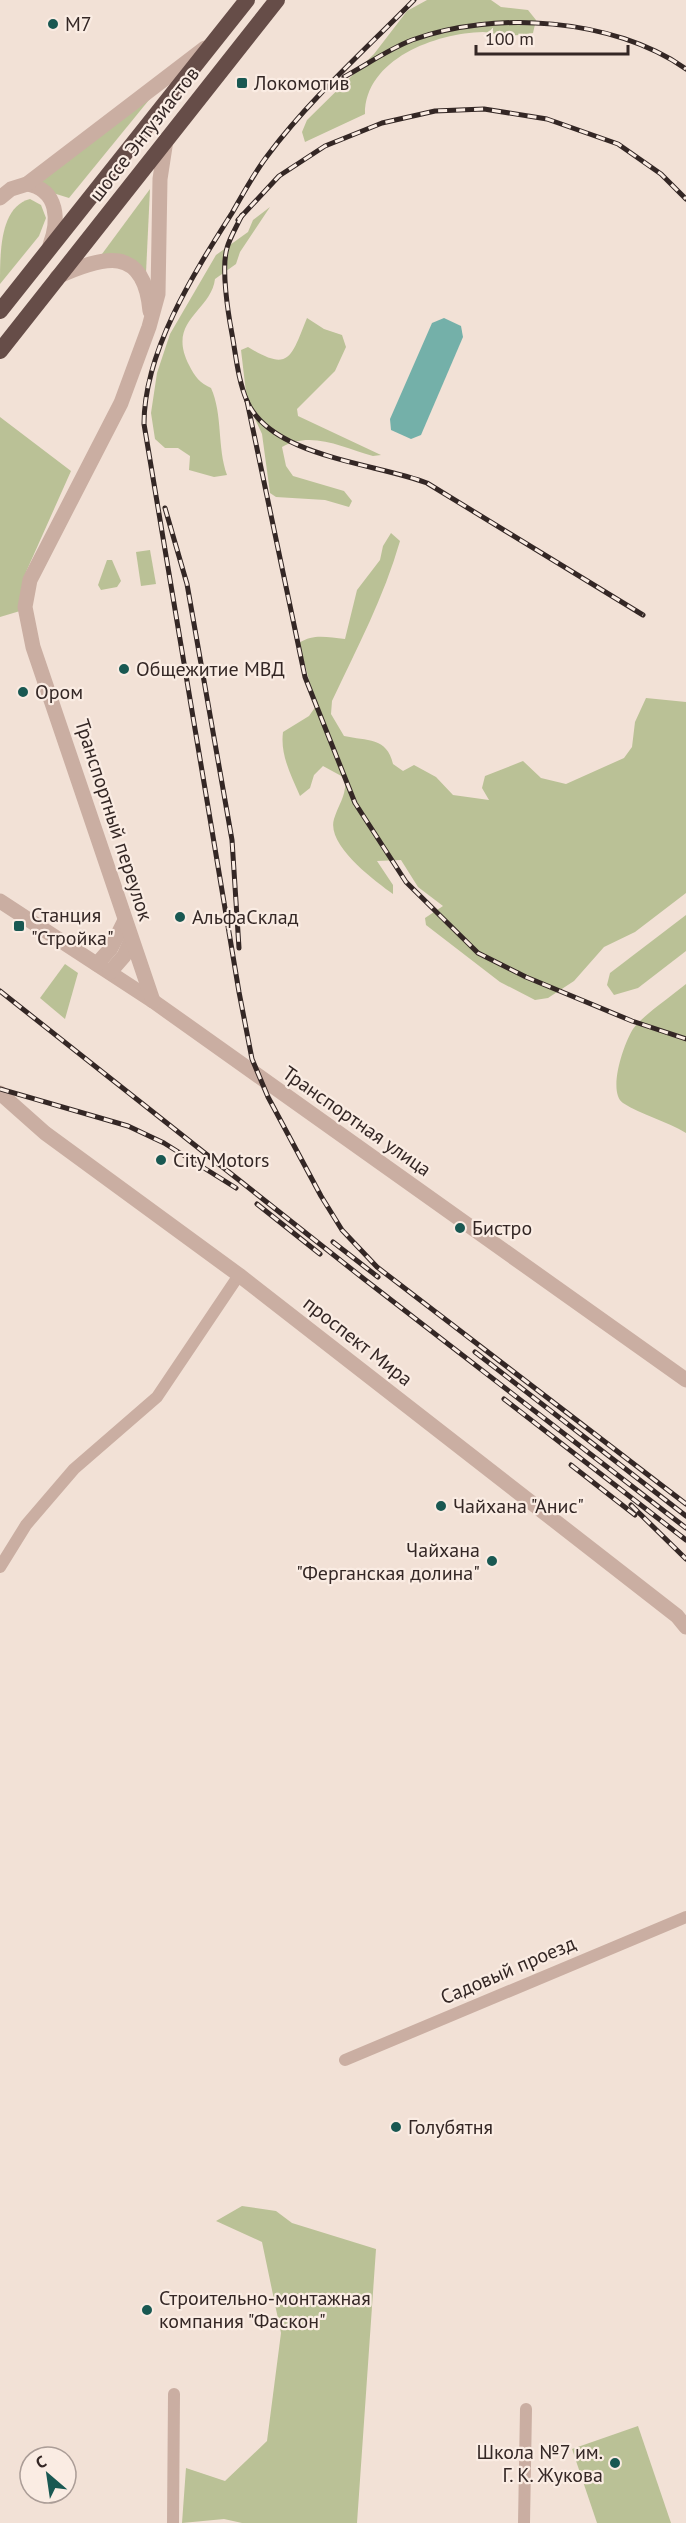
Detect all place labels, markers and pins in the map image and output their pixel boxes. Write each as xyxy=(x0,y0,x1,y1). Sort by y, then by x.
place label: М7 xyxy=(65,11,92,37)
marker: М7 xyxy=(46,17,60,31)
place label: Локомотив xyxy=(253,70,349,96)
marker: Локомотив xyxy=(235,76,249,90)
place label: Общежитие МВД xyxy=(136,656,285,682)
marker: Общежитие МВД xyxy=(117,662,131,676)
place label: Ором xyxy=(35,679,83,705)
marker: Ором xyxy=(16,685,30,699)
place label: Станция "Стройка" xyxy=(31,902,114,951)
place label: АльфаСклад xyxy=(192,904,299,930)
marker: АльфаСклад xyxy=(173,910,187,924)
marker: Станция "Стройка" xyxy=(12,919,26,933)
place label: City Motors xyxy=(173,1147,270,1173)
marker: City Motors xyxy=(154,1153,168,1167)
place label: Бистро xyxy=(472,1215,532,1241)
marker: Бистро xyxy=(453,1221,467,1235)
place label: Чайхана "Анис" xyxy=(453,1493,584,1519)
marker: Чайхана "Анис" xyxy=(434,1499,448,1513)
place label: Чайхана "Ферганская долина" xyxy=(296,1537,480,1586)
marker: Чайхана "Ферганская долина" xyxy=(485,1554,499,1568)
place label: Голубятня xyxy=(408,2114,493,2140)
marker: Голубятня xyxy=(389,2120,403,2134)
place label: Строительно-монтажная компания "Фаскон" xyxy=(159,2285,371,2334)
marker: Строительно-монтажная компания "Фаскон" xyxy=(140,2303,154,2317)
place label: Школа №7 им. Г. К. Жукова xyxy=(476,2439,603,2488)
marker: Школа №7 им. Г. К. Жукова xyxy=(608,2456,622,2470)

